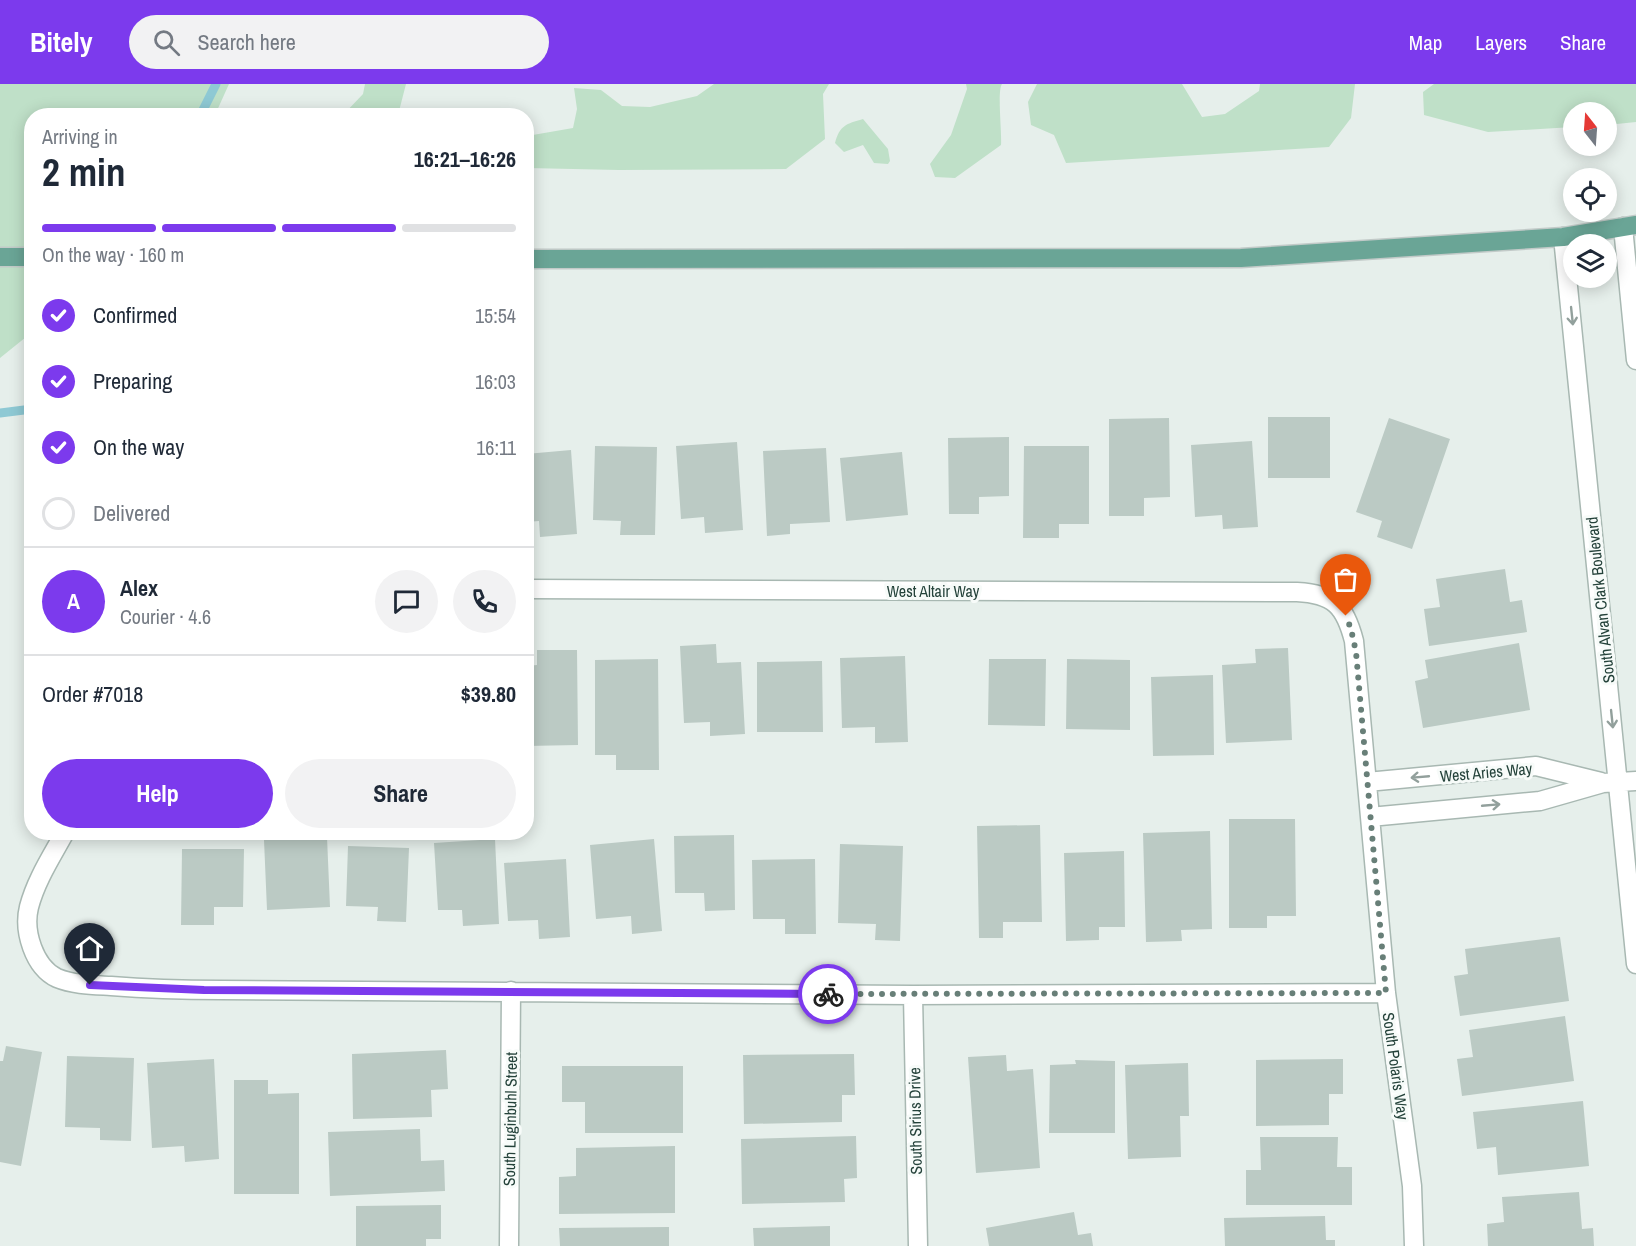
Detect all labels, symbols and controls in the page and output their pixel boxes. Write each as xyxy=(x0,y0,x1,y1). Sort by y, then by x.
search box xyxy=(129,15,549,69)
text: Bitely xyxy=(30,23,93,61)
icon: search xyxy=(150,26,183,59)
text: Search here xyxy=(198,27,296,57)
text: Map xyxy=(1409,28,1442,57)
text: Layers xyxy=(1475,28,1527,57)
text: Share xyxy=(1560,28,1606,57)
north arrow xyxy=(1563,102,1617,156)
map controls xyxy=(1563,102,1617,288)
text: Arriving in xyxy=(42,123,118,150)
text: 16:21–16:26 xyxy=(414,144,516,174)
text: 2 min xyxy=(42,146,126,198)
button: locate xyxy=(1563,168,1617,222)
button: layers xyxy=(1563,234,1617,288)
text: On the way · 160 m xyxy=(42,241,184,268)
icon: check xyxy=(42,299,75,332)
text: Confirmed xyxy=(93,300,177,330)
text: 15:54 xyxy=(475,302,516,329)
one-way arrow xyxy=(1567,305,1578,325)
icon: check xyxy=(42,365,75,398)
text: Preparing xyxy=(93,366,172,396)
text: 16:03 xyxy=(475,368,516,395)
icon: check xyxy=(42,431,75,464)
text: On the way xyxy=(93,432,184,462)
text: 16:11 xyxy=(476,434,516,461)
text: Delivered xyxy=(93,498,170,528)
street label: South Alvan Clark Boulevard xyxy=(1580,516,1620,684)
pin xyxy=(1320,554,1371,616)
icon: bag xyxy=(1329,563,1362,596)
button: chat xyxy=(375,570,438,633)
button: phone xyxy=(453,570,516,633)
text: Alex xyxy=(120,573,158,603)
street label: West Altair Way xyxy=(887,580,980,602)
text: A xyxy=(67,586,80,616)
text: Courier · 4.6 xyxy=(120,603,211,630)
text: Order #7018 xyxy=(42,679,143,709)
text: $39.80 xyxy=(461,679,516,709)
one-way arrow xyxy=(1607,708,1618,728)
street label: West Aries Way xyxy=(1439,757,1534,787)
button: Help xyxy=(42,759,273,828)
button: Share xyxy=(285,759,516,828)
one-way arrow xyxy=(1411,772,1431,783)
one-way arrow xyxy=(1481,799,1500,810)
pin xyxy=(64,923,115,985)
icon: home xyxy=(73,932,106,965)
courier xyxy=(798,964,858,1024)
icon: bike xyxy=(812,978,845,1011)
street label: South Polaris Way xyxy=(1378,1011,1414,1122)
street label: South Luginbuhl Street xyxy=(498,1051,522,1186)
street label: South Sirius Drive xyxy=(903,1067,927,1175)

